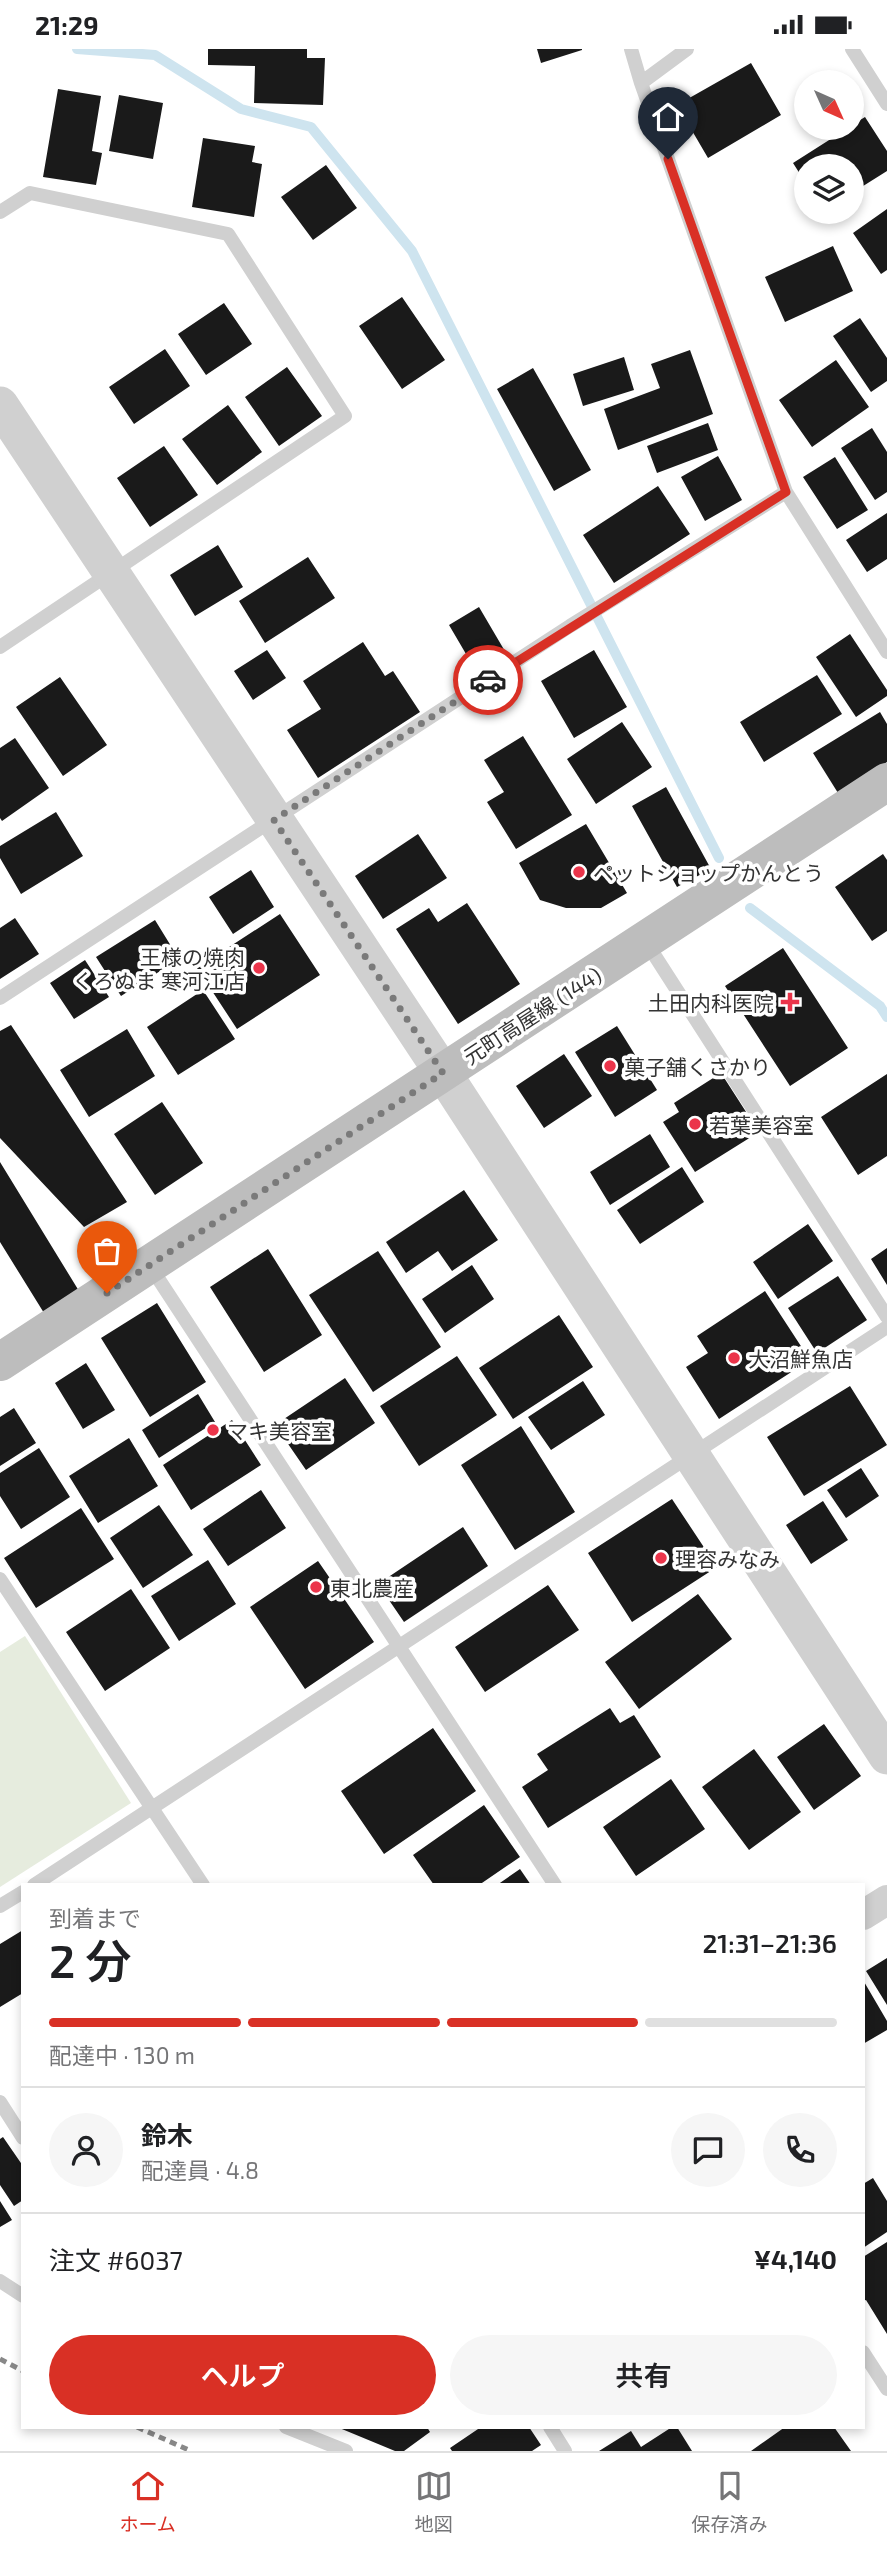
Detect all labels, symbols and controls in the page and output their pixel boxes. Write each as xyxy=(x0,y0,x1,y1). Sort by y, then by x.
text: 21:29 xyxy=(35,9,98,40)
north arrow xyxy=(794,70,864,140)
map controls xyxy=(794,70,864,224)
pin xyxy=(638,87,698,159)
icon: home xyxy=(649,98,687,136)
button: layers xyxy=(794,154,864,224)
courier xyxy=(453,645,523,715)
icon: car xyxy=(469,661,507,699)
place label: ペットショップかんとう xyxy=(593,860,824,885)
marker: ペットショップかんとう xyxy=(571,864,587,880)
place label: 王様の焼肉 くろぬま 寒河江店 xyxy=(72,944,245,993)
marker: 王様の焼肉 くろぬま 寒河江店 xyxy=(251,960,267,976)
street label: 元町高屋線 (144) xyxy=(459,961,605,1069)
place label: 土田内科医院 xyxy=(648,990,774,1015)
marker: 土田内科医院 xyxy=(780,992,800,1012)
place label: 菓子舗くさかり xyxy=(624,1054,771,1079)
marker: 菓子舗くさかり xyxy=(602,1058,618,1074)
place label: 若葉美容室 xyxy=(709,1112,814,1137)
marker: 若葉美容室 xyxy=(687,1116,703,1132)
pin xyxy=(77,1221,137,1293)
icon: bag xyxy=(88,1232,126,1270)
place label: 大沼鮮魚店 xyxy=(748,1346,853,1371)
marker: 大沼鮮魚店 xyxy=(726,1350,742,1366)
place label: マキ美容室 xyxy=(227,1418,332,1443)
marker: マキ美容室 xyxy=(205,1422,221,1438)
place label: 理容みなみ xyxy=(675,1546,780,1571)
marker: 理容みなみ xyxy=(653,1550,669,1566)
place label: 東北農産 xyxy=(330,1575,414,1600)
marker: 東北農産 xyxy=(308,1579,324,1595)
text: 到着まで xyxy=(49,1904,141,1932)
text: 21:31–21:36 xyxy=(702,1927,837,1958)
text: 2 分 xyxy=(49,1932,131,1987)
text: 配達中 · 130 m xyxy=(49,2041,195,2069)
button: person xyxy=(49,2113,123,2187)
button: chat xyxy=(671,2113,745,2187)
button: phone xyxy=(763,2113,837,2187)
text: 鈴木 xyxy=(141,2119,193,2150)
text: 配達員 · 4.8 xyxy=(141,2156,259,2184)
text: ¥4,140 xyxy=(754,2243,837,2274)
text: 注文 #6037 xyxy=(49,2244,183,2275)
button: ヘルプ xyxy=(49,2335,436,2415)
button: 共有 xyxy=(450,2335,837,2415)
tab: ホーム xyxy=(119,2467,176,2536)
tab: 地図 xyxy=(415,2467,453,2536)
tab: 保存済み xyxy=(692,2467,768,2536)

